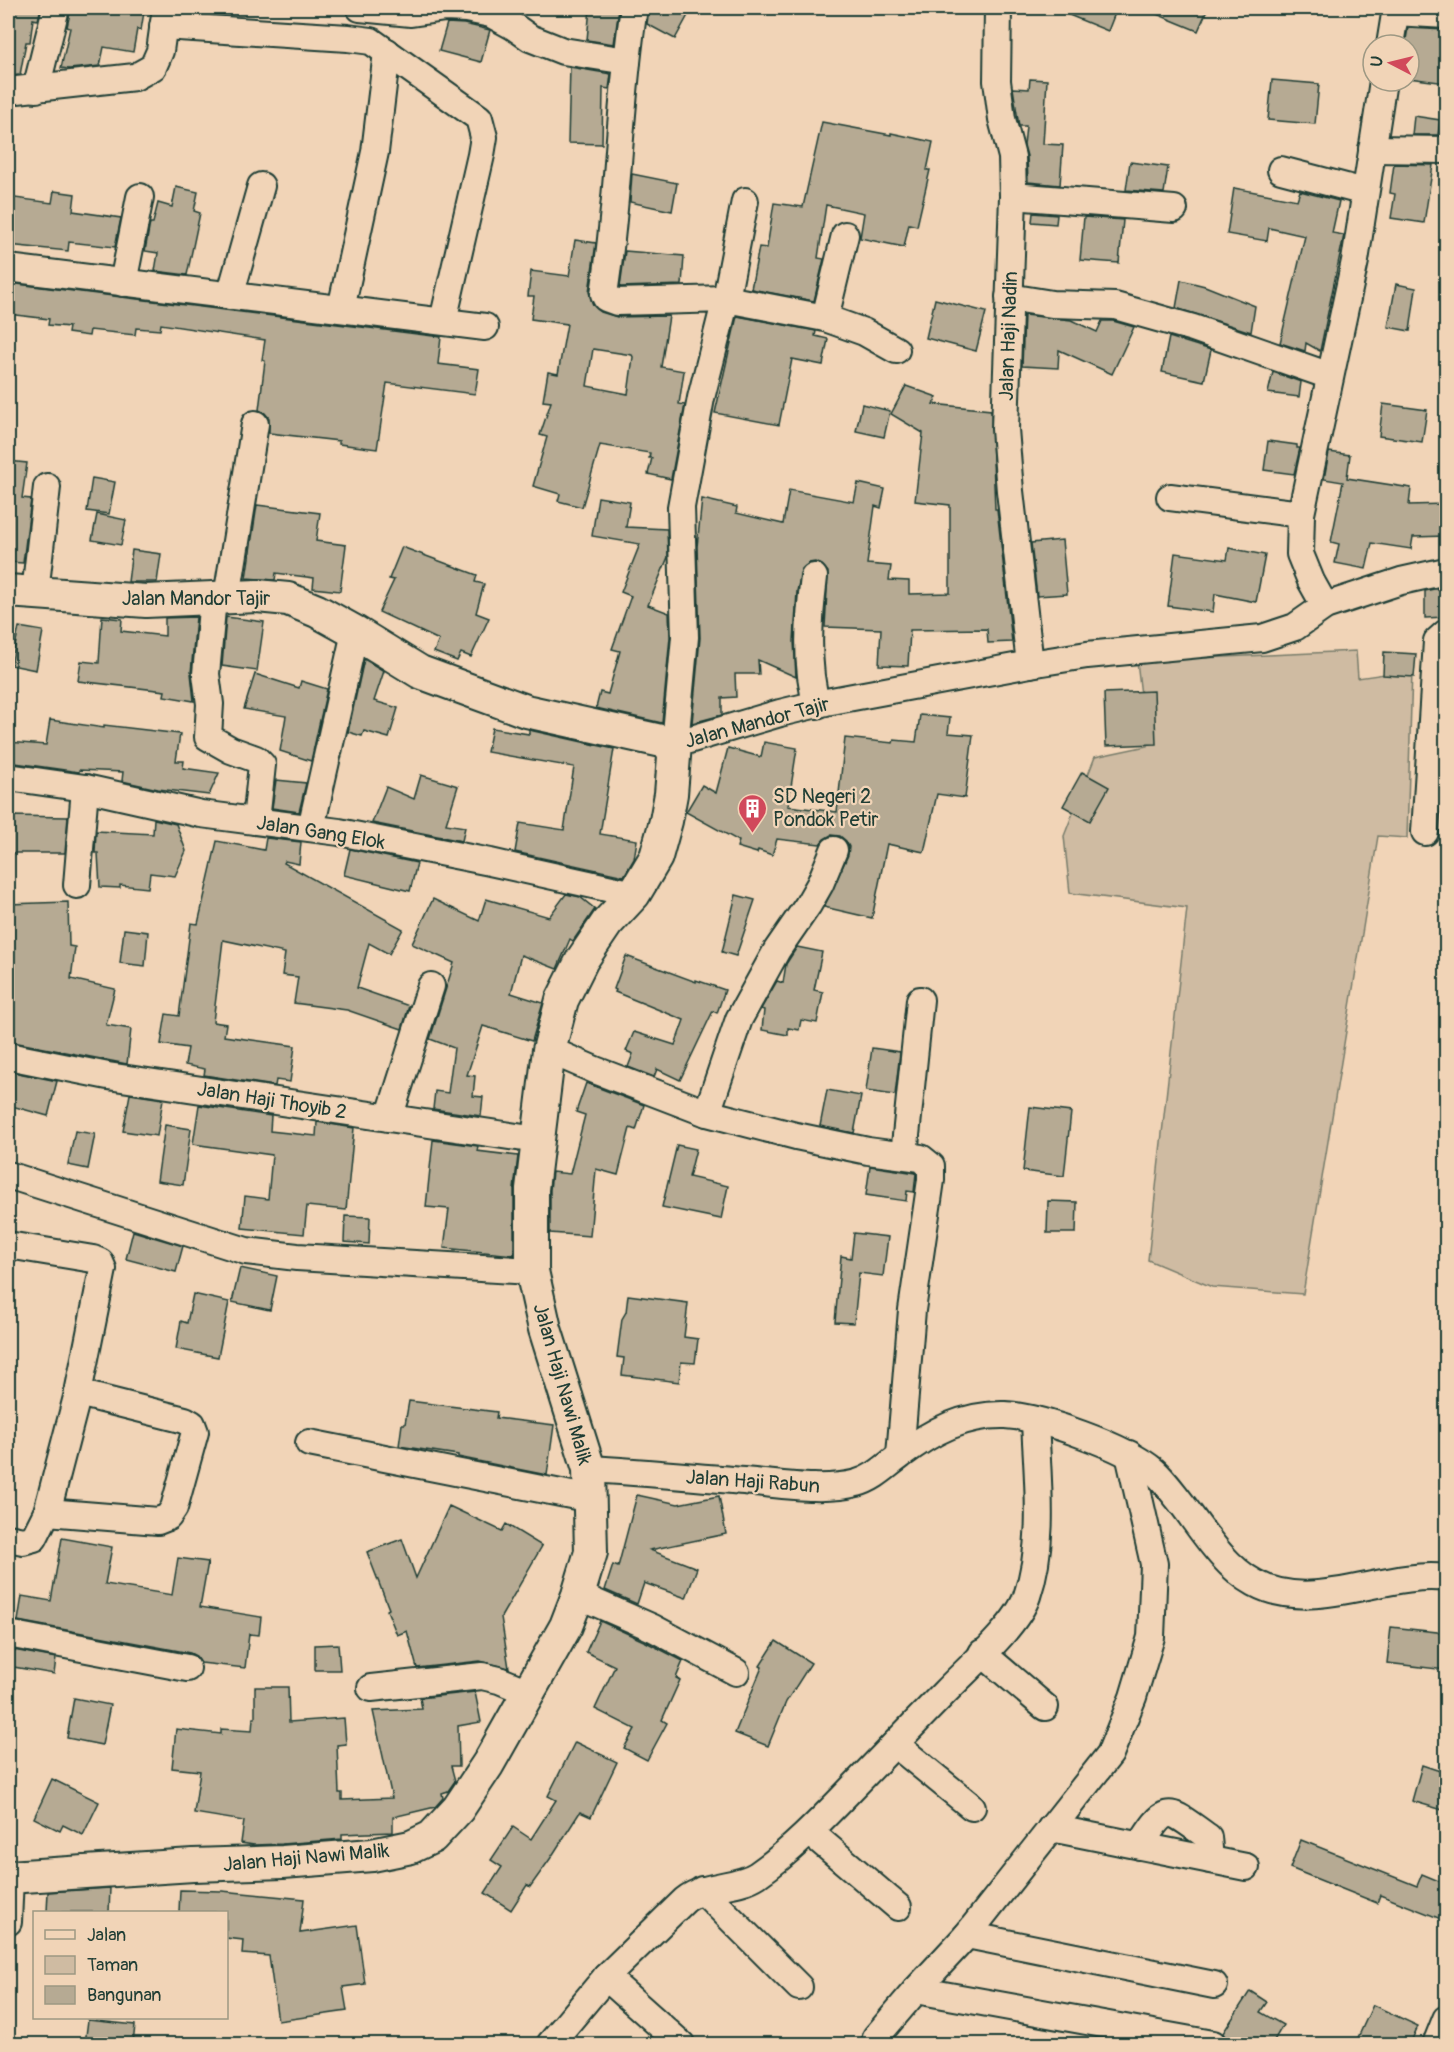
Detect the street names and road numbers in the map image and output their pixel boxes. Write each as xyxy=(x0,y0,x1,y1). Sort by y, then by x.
street label: Jalan Haji Nadin xyxy=(994,271,1023,401)
street label: Jalan Mandor Tajir xyxy=(122,586,270,611)
street label: Jalan Mandor Tajir xyxy=(682,691,832,754)
street label: Jalan Gang Elok xyxy=(255,810,388,855)
street label: Jalan Haji Thoyib 2 xyxy=(195,1076,349,1125)
street label: Jalan Haji Nawi Malik xyxy=(527,1300,598,1468)
street label: Jalan Haji Rabun xyxy=(685,1464,821,1499)
street label: Jalan Haji Nawi Malik xyxy=(222,1838,391,1877)

